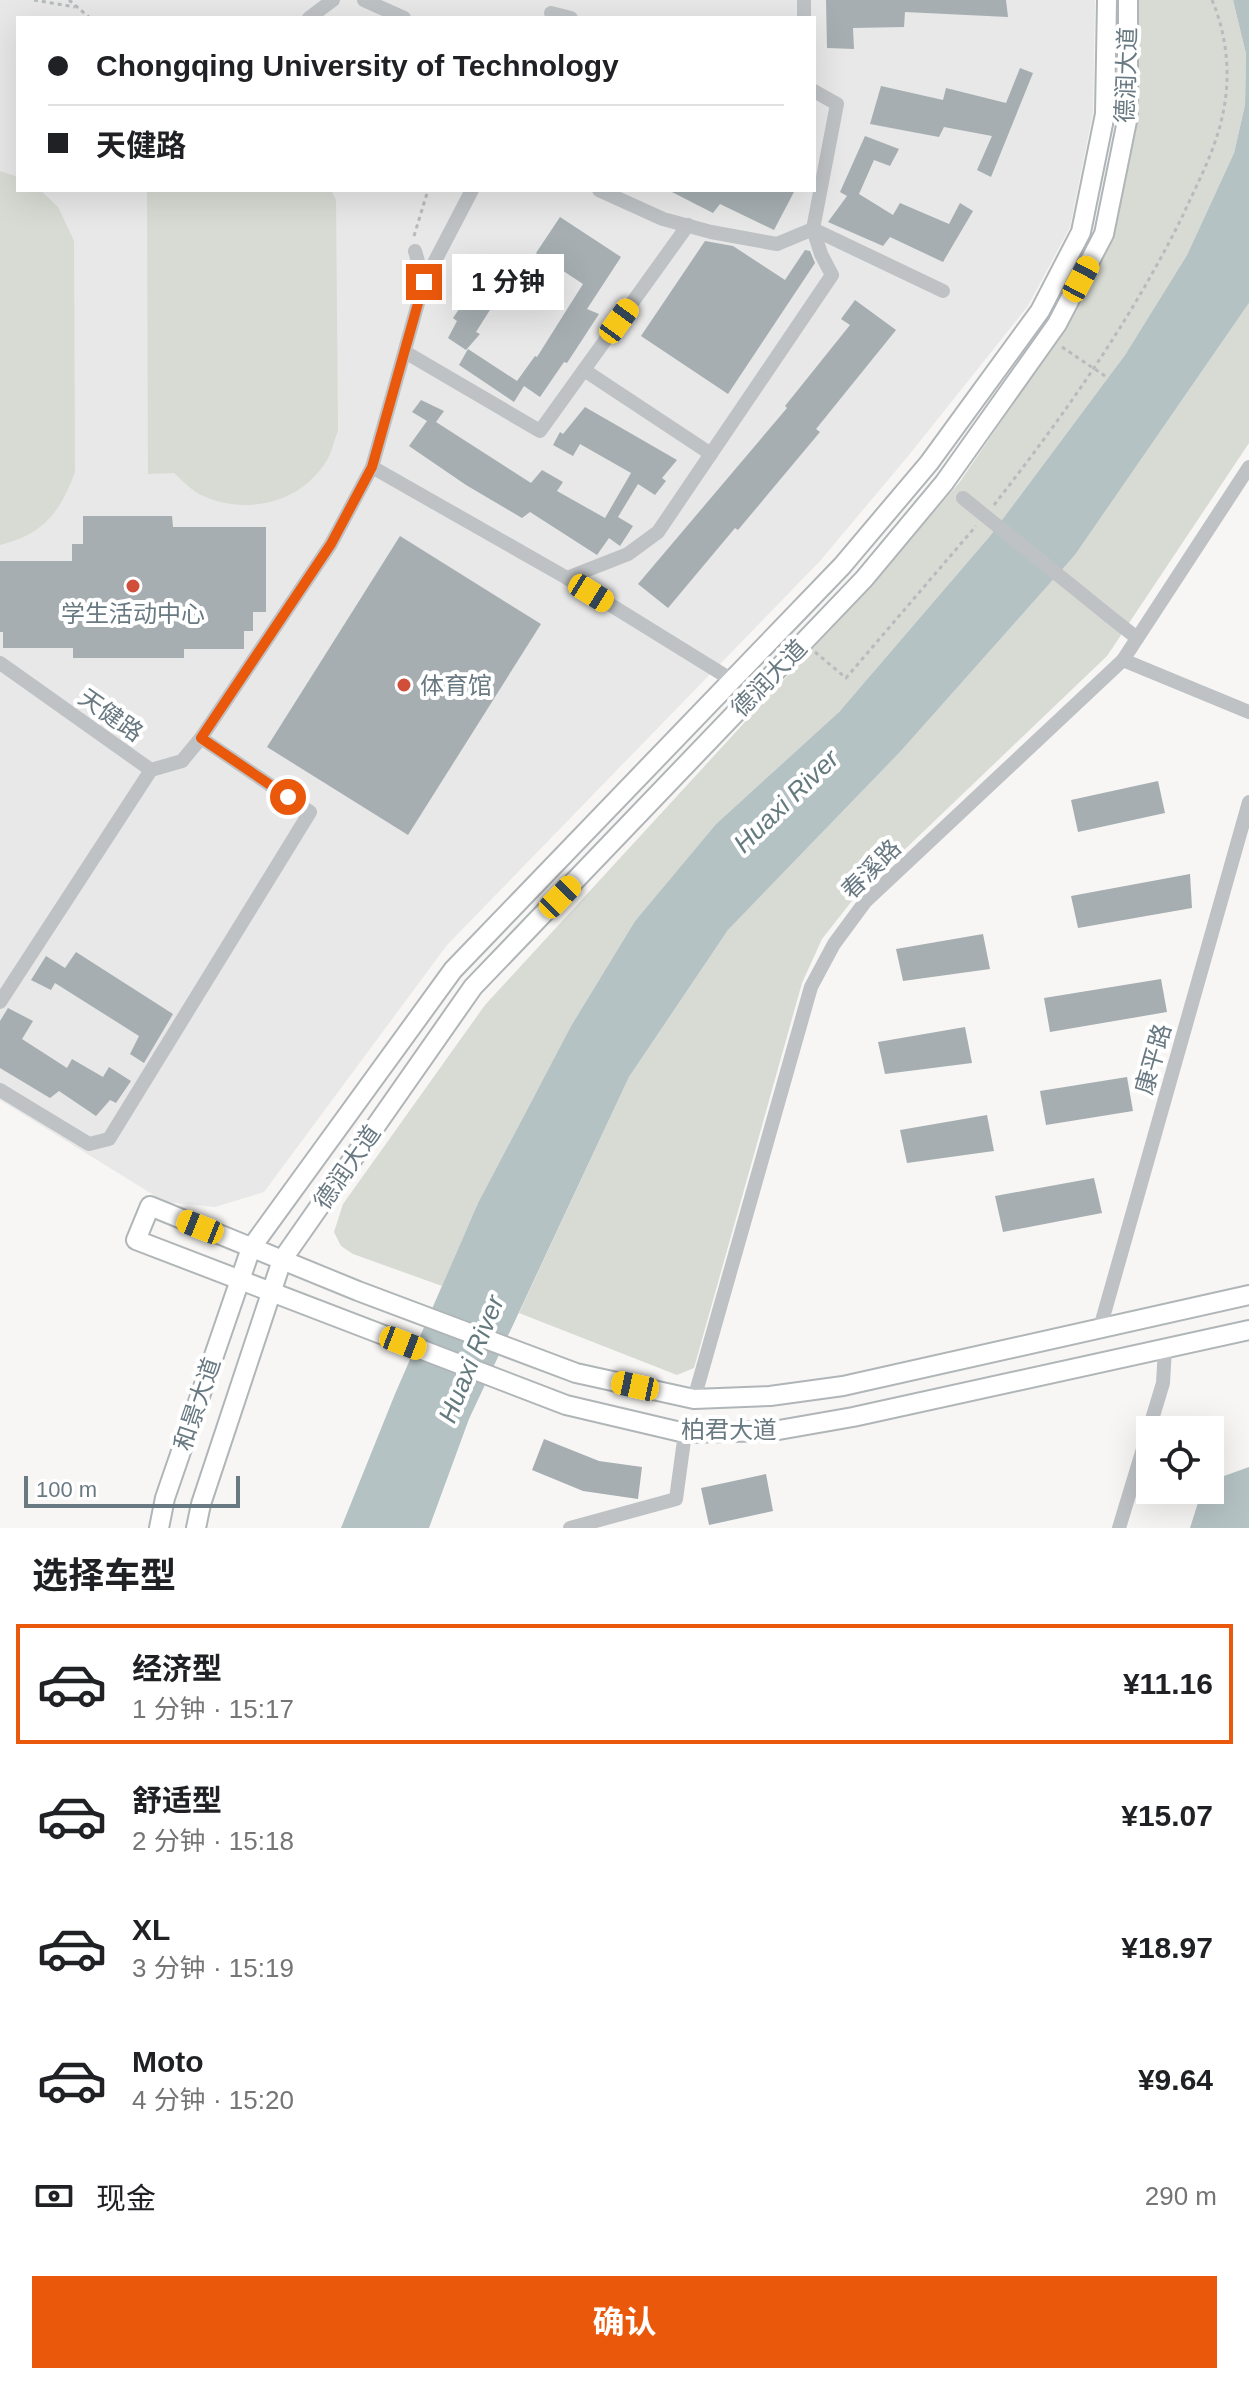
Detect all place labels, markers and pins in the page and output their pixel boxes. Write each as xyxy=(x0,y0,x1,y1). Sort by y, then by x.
marker: 学生活动中心 xyxy=(124,577,142,595)
place label: 学生活动中心 xyxy=(61,600,205,627)
place label: 体育馆 xyxy=(420,672,492,699)
marker: 体育馆 xyxy=(395,676,413,694)

